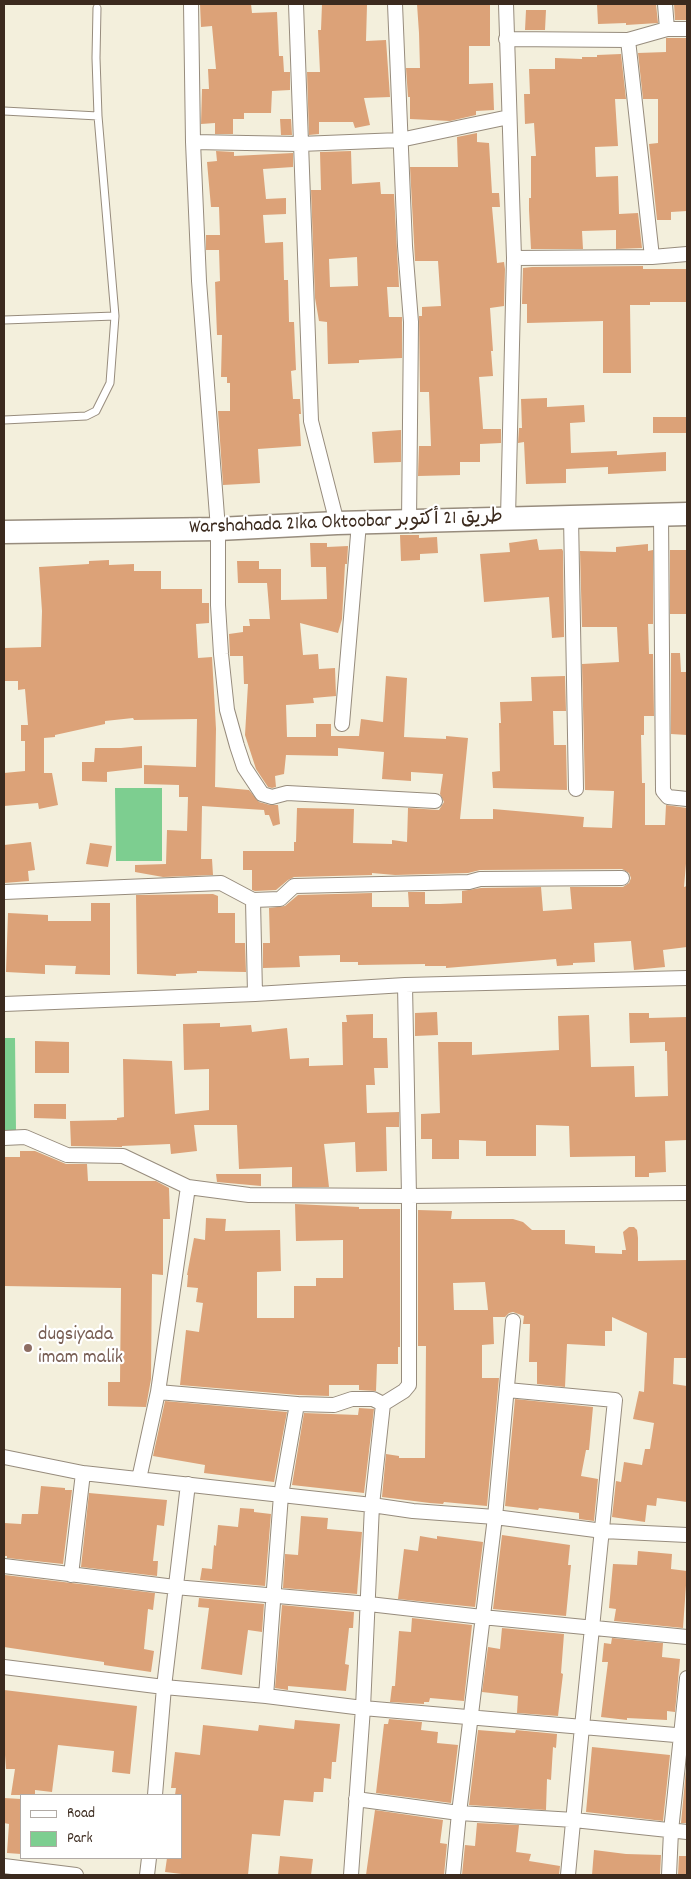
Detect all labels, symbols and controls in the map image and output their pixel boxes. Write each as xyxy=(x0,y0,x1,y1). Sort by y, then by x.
street label: Warshahada 21ka Oktoobar طريق 21 أكتوبر xyxy=(189,507,503,541)
place label: dugsiyada imam malik xyxy=(38,1324,123,1371)
marker: dugsiyada imam malik xyxy=(22,1342,34,1354)
legend xyxy=(20,1794,182,1859)
text: Road xyxy=(67,1803,95,1825)
text: Park xyxy=(67,1828,93,1850)

